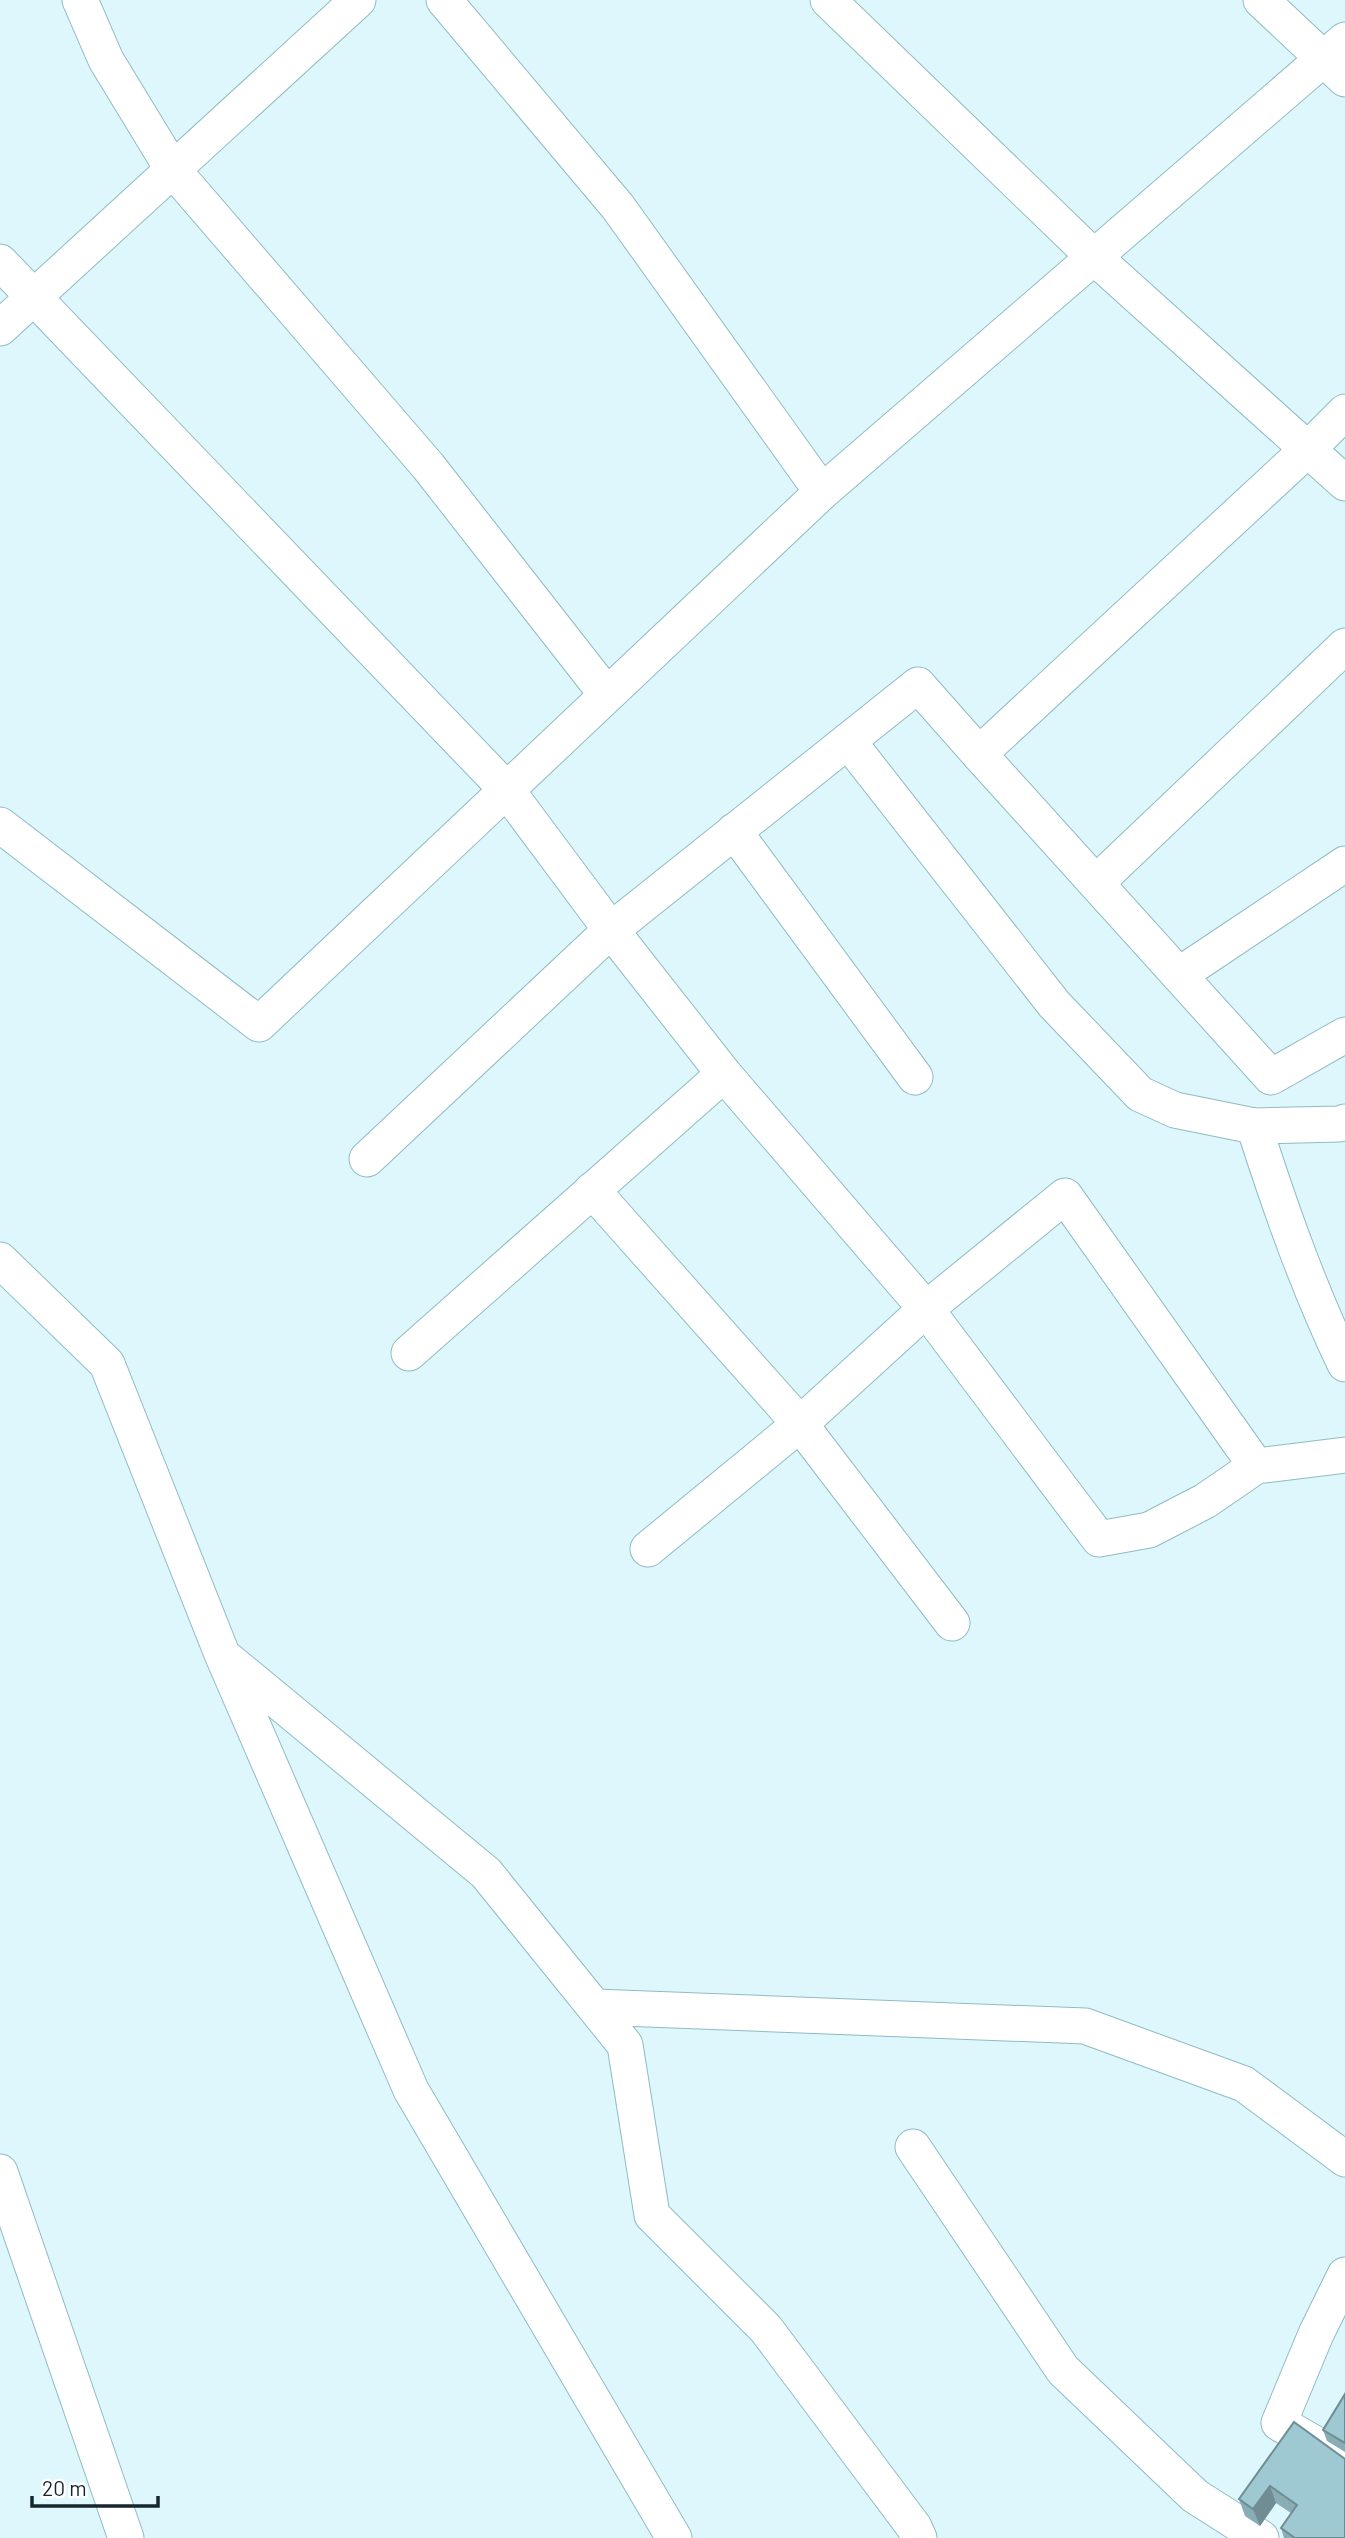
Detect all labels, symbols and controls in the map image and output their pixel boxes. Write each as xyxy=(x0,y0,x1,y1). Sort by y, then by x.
scale bar xyxy=(32,2464,158,2508)
text: 20 m xyxy=(42,2475,87,2500)

